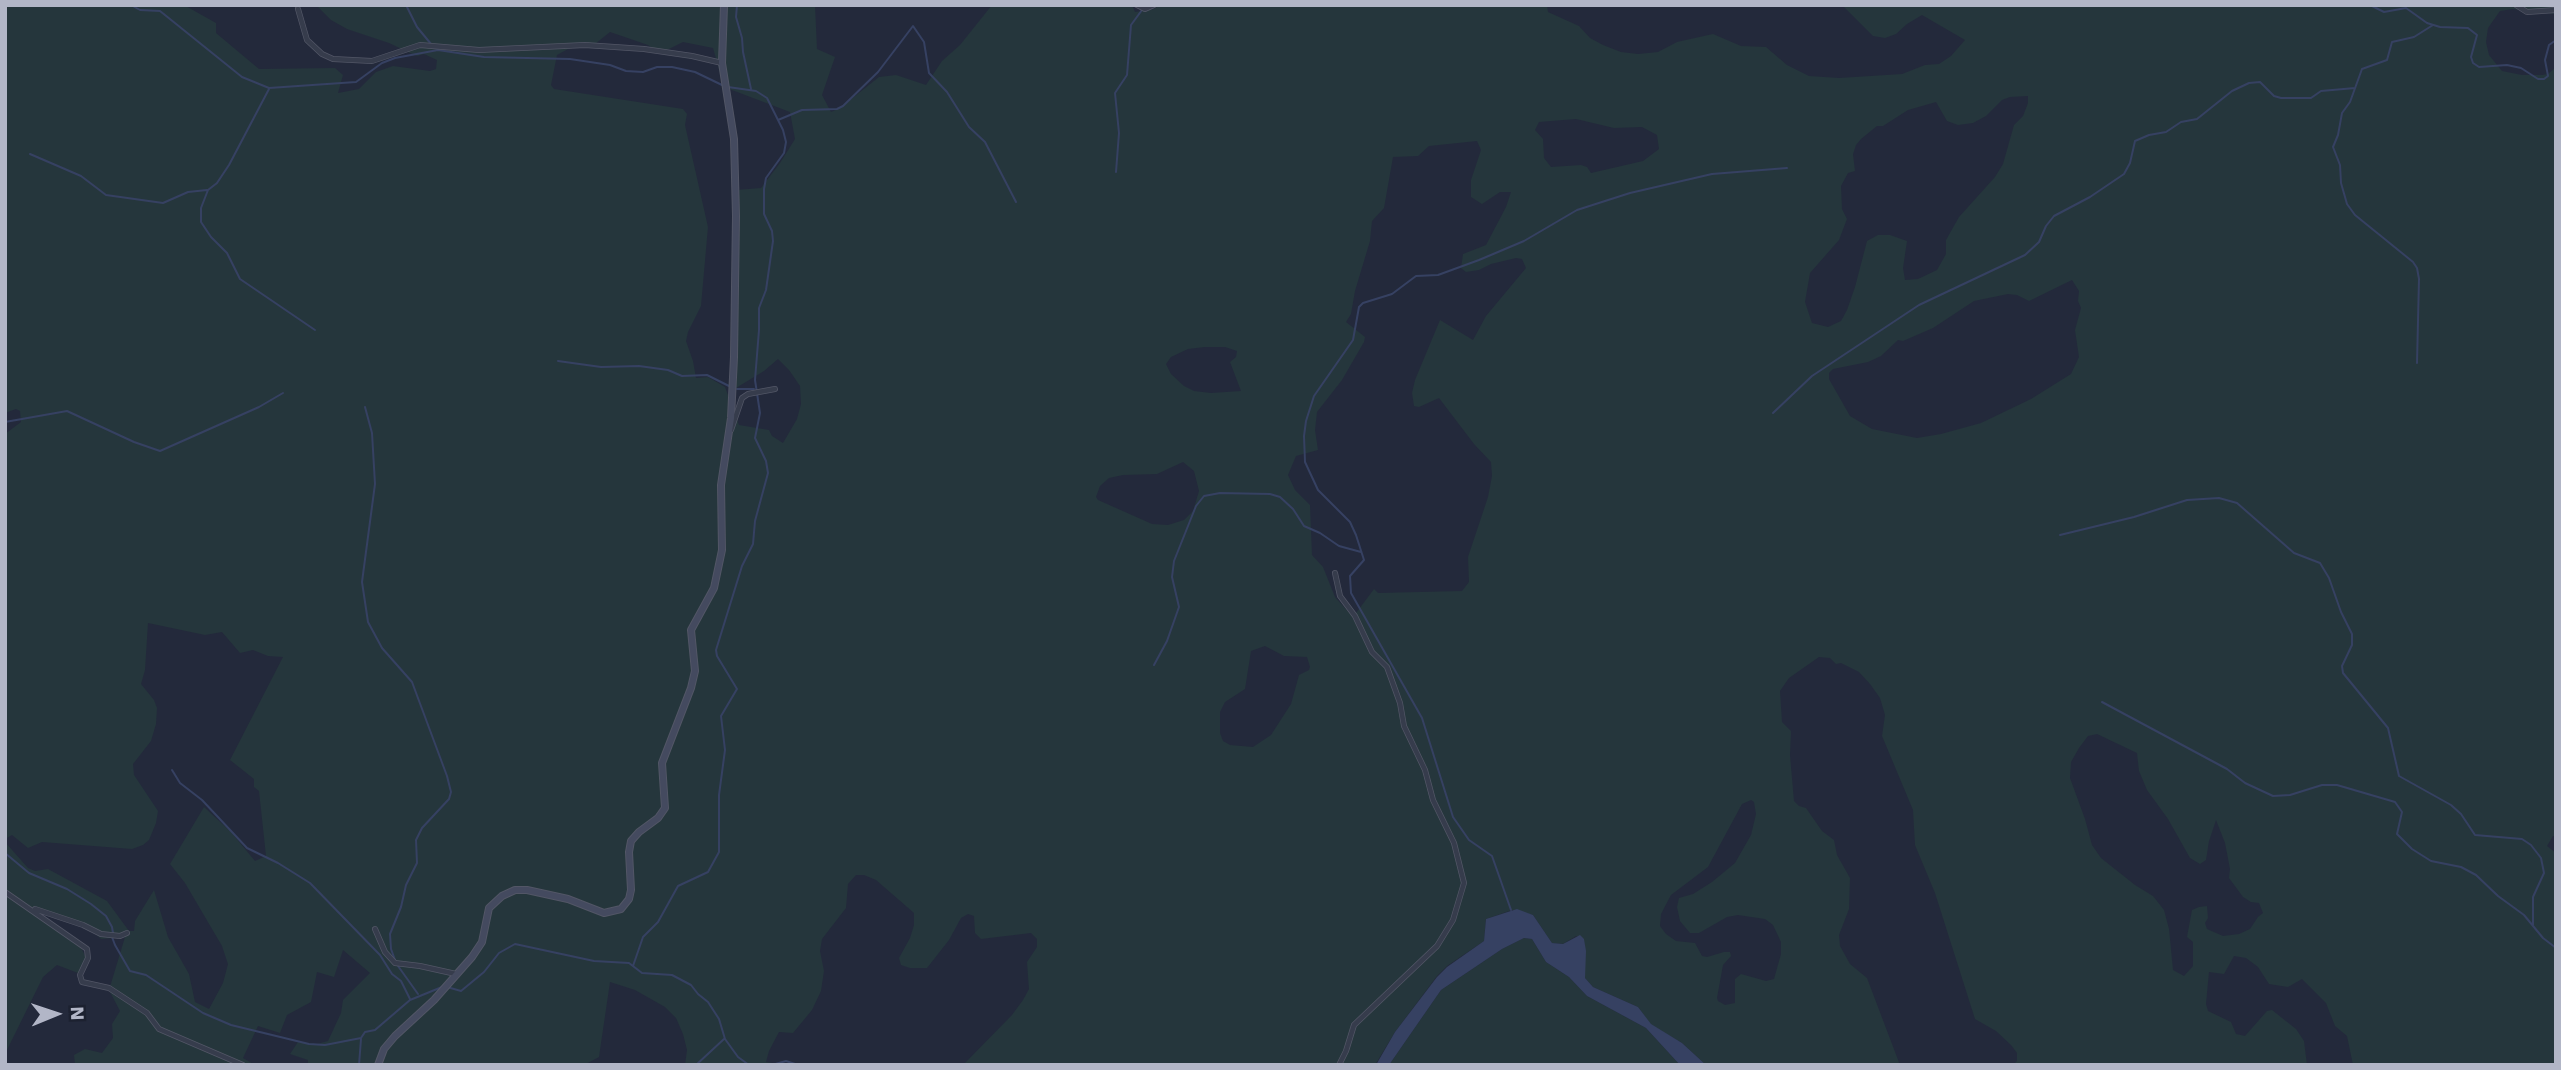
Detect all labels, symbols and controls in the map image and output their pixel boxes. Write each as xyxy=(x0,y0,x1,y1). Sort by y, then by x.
north arrow xyxy=(21,979,91,1049)
text: N xyxy=(66,1006,89,1021)

